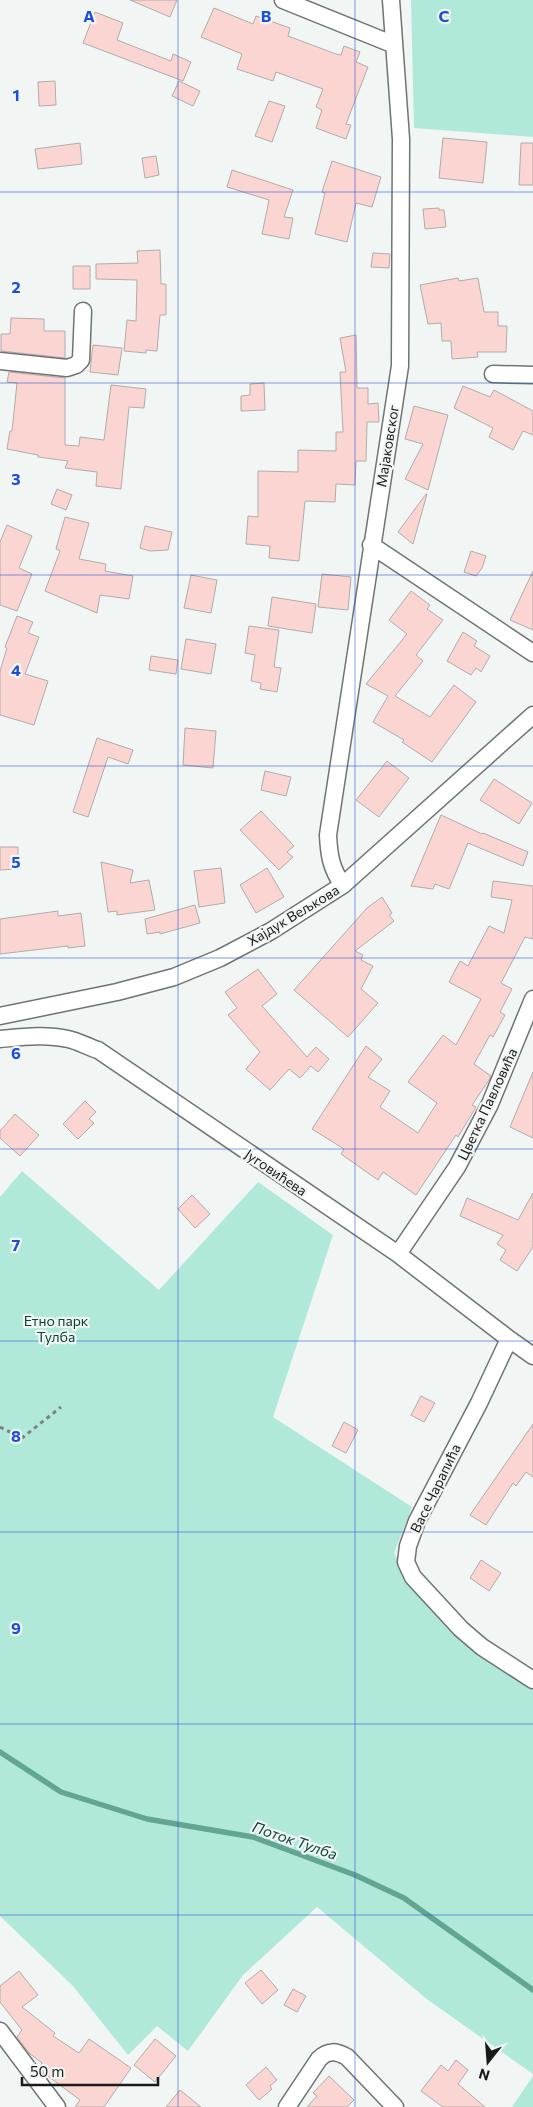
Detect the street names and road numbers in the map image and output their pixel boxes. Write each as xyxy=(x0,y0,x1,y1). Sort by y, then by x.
street label: Мајаковског xyxy=(372,404,402,488)
street label: Хајдук Вељкова xyxy=(244,881,342,949)
street label: Цветка Павловића xyxy=(454,1045,520,1163)
street label: Југовићева xyxy=(242,1145,310,1199)
street label: Васе Чарапића xyxy=(406,1441,464,1535)

